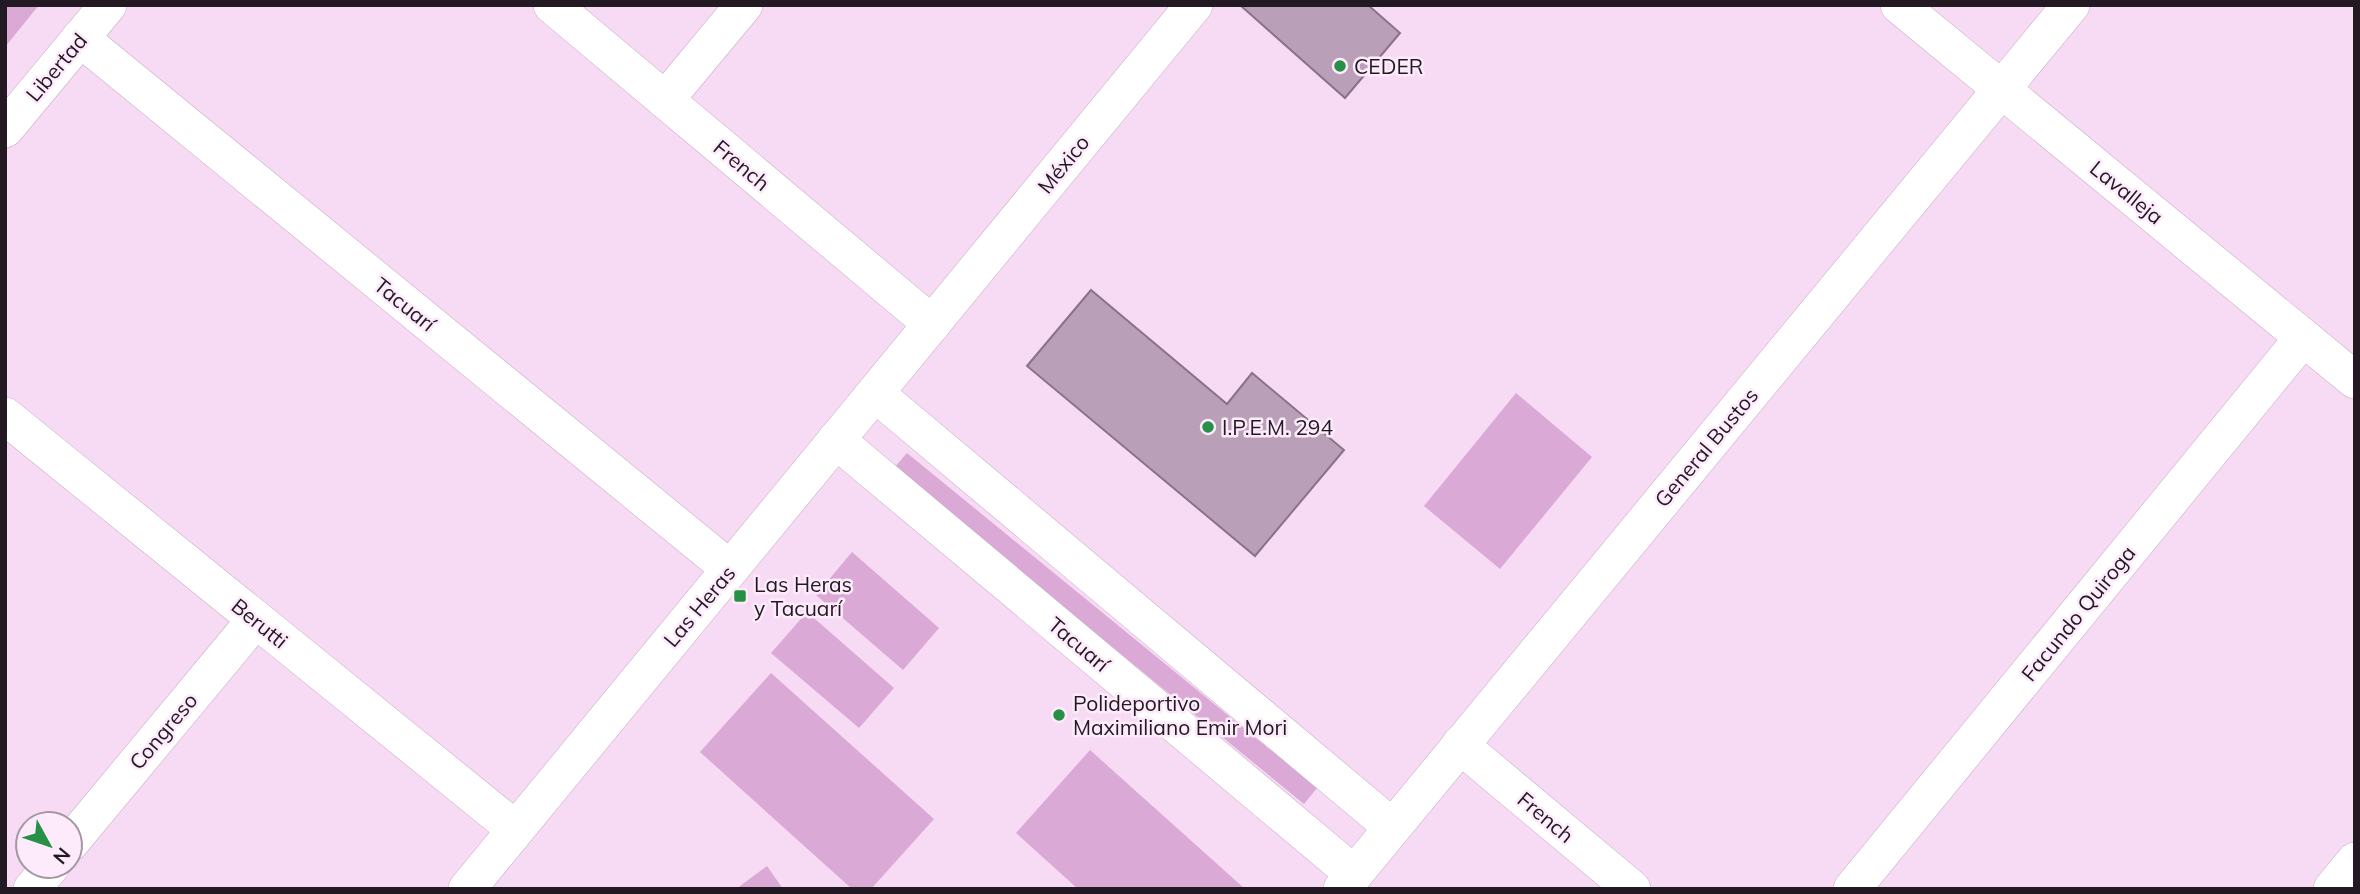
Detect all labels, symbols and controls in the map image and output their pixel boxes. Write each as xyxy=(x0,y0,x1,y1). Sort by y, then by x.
street label: Libertad xyxy=(20,28,92,106)
place label: CEDER xyxy=(1354,53,1423,79)
marker: CEDER xyxy=(1332,58,1348,74)
street label: México xyxy=(1032,129,1094,199)
street label: French xyxy=(709,134,775,196)
street label: Lavalleja xyxy=(2085,155,2169,229)
street label: Tacuarí xyxy=(369,271,442,337)
street label: General Bustos xyxy=(1649,382,1763,512)
place label: I.P.E.M. 294 xyxy=(1222,414,1333,440)
marker: I.P.E.M. 294 xyxy=(1200,419,1216,435)
street label: Facundo Quiroga xyxy=(2015,540,2141,686)
street label: Las Heras xyxy=(658,560,740,652)
place label: Las Heras y Tacuarí xyxy=(754,571,852,621)
marker: Las Heras y Tacuarí xyxy=(732,588,748,604)
street label: Berutti xyxy=(227,592,293,654)
street label: Tacuarí xyxy=(1043,611,1115,678)
street label: Congreso xyxy=(123,687,203,775)
place label: Polideportivo Maximiliano Emir Mori xyxy=(1073,690,1287,740)
marker: Polideportivo Maximiliano Emir Mori xyxy=(1051,707,1067,723)
street label: French xyxy=(1513,786,1579,848)
north arrow xyxy=(14,810,84,880)
text: N xyxy=(48,843,76,869)

